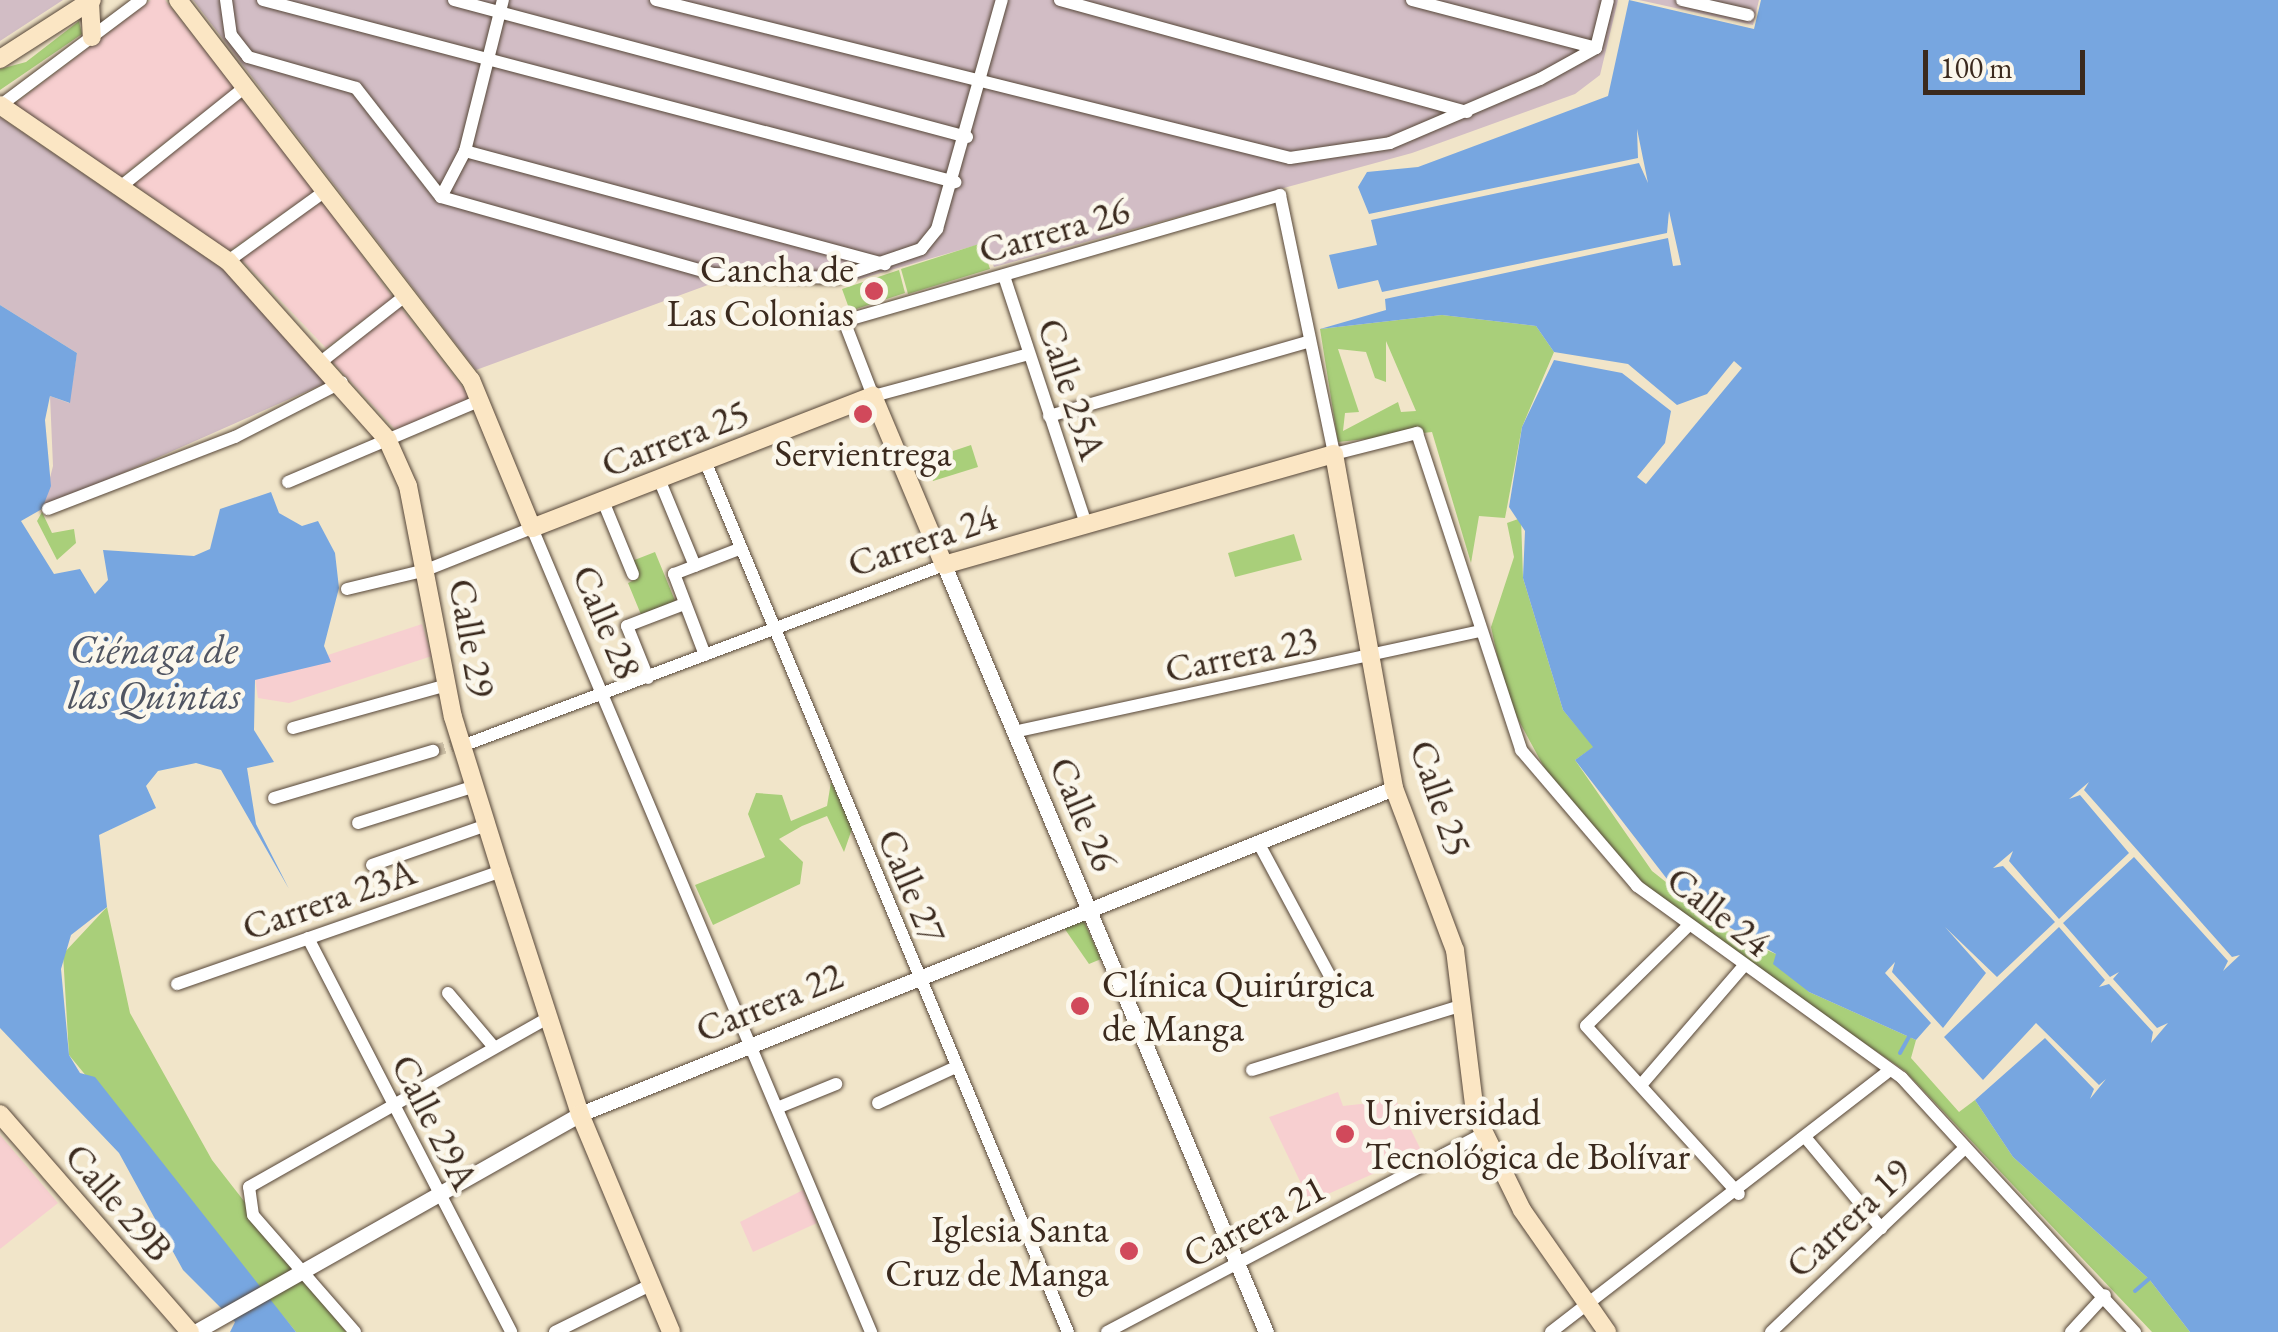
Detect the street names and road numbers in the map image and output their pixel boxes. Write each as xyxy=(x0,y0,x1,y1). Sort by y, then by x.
street label: Carrera 26 xyxy=(974,187,1134,273)
street label: Calle 25A xyxy=(1028,313,1116,465)
street label: Carrera 25 xyxy=(595,389,755,487)
street label: Carrera 24 xyxy=(842,493,1002,587)
street label: Calle 28 xyxy=(563,558,651,686)
street label: Calle 29 xyxy=(439,575,505,701)
street label: Carrera 23 xyxy=(1161,616,1321,692)
street label: Calle 25 xyxy=(1400,734,1482,862)
street label: Calle 26 xyxy=(1040,750,1128,878)
street label: Calle 27 xyxy=(868,822,956,950)
street label: Carrera 23A xyxy=(236,848,422,950)
street label: Calle 24 xyxy=(1658,856,1780,966)
street label: Carrera 22 xyxy=(689,952,849,1052)
street label: Calle 29A xyxy=(382,1047,488,1197)
street label: Calle 29B xyxy=(55,1134,183,1270)
street label: Carrera 19 xyxy=(1776,1149,1920,1287)
street label: Carrera 21 xyxy=(1175,1165,1333,1277)

